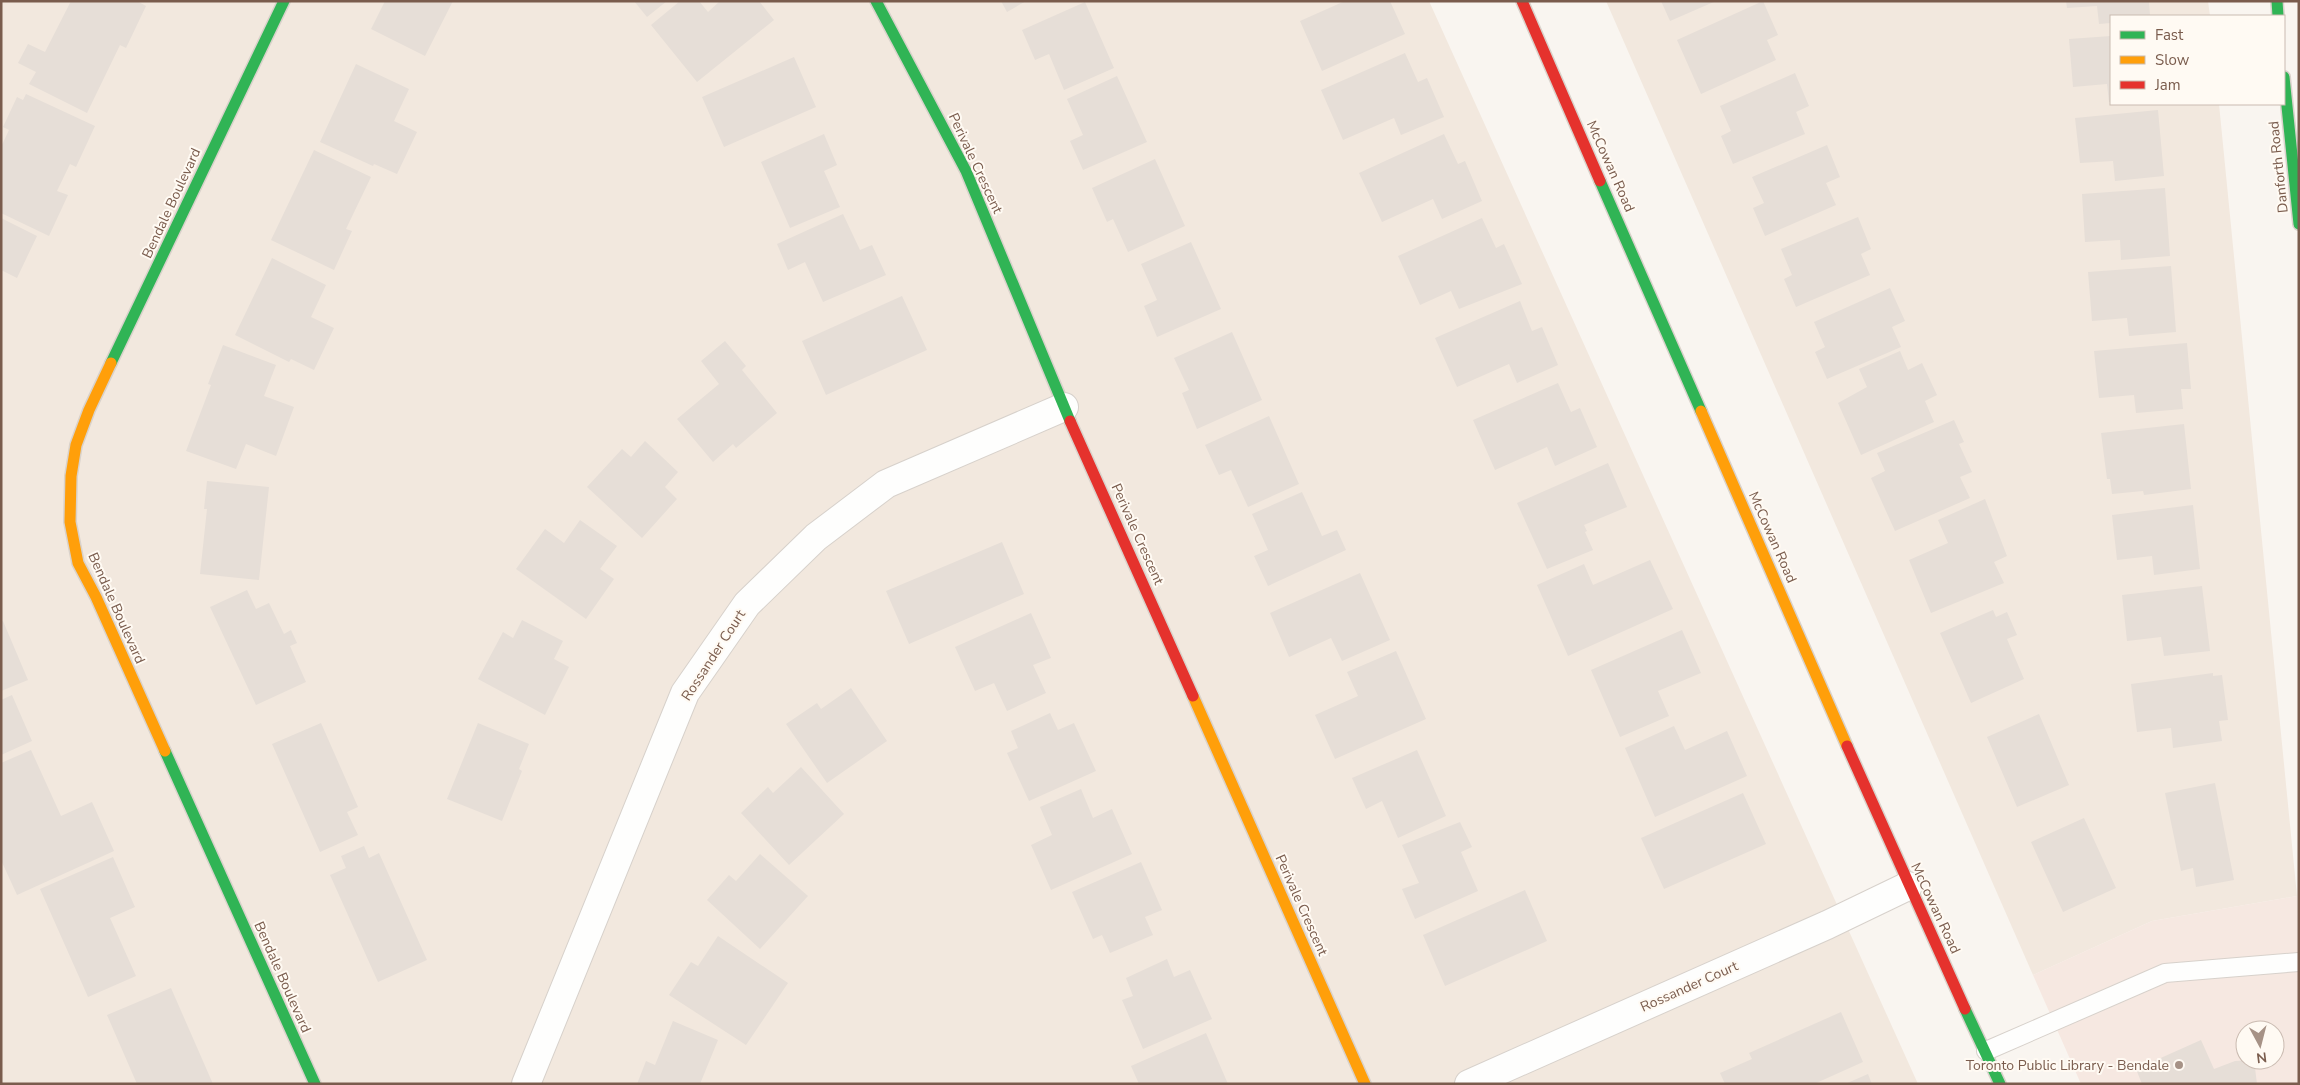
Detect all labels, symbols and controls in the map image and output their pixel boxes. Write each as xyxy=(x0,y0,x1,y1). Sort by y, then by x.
legend xyxy=(2110,15,2285,105)
text: Fast xyxy=(2155,25,2184,45)
text: Slow xyxy=(2155,50,2190,70)
text: Jam xyxy=(2154,75,2181,95)
street label: Perivale Crescent xyxy=(944,110,1007,217)
street label: McCowan Road xyxy=(1582,117,1639,215)
street label: Danforth Road xyxy=(2264,120,2293,214)
street label: Bendale Boulevard xyxy=(138,145,205,261)
street label: Perivale Crescent xyxy=(1107,481,1168,588)
street label: McCowan Road xyxy=(1744,488,1801,586)
street label: Bendale Boulevard xyxy=(84,550,150,667)
street label: Rossander Court xyxy=(677,606,750,704)
street label: Perivale Crescent xyxy=(1271,852,1332,959)
street label: McCowan Road xyxy=(1906,860,1965,957)
street label: Bendale Boulevard xyxy=(250,919,316,1036)
street label: Rossander Court xyxy=(1637,956,1741,1016)
north arrow xyxy=(2235,1020,2285,1070)
text: N xyxy=(2255,1047,2268,1067)
place label: Toronto Public Library - Bendale xyxy=(1966,1056,2169,1075)
marker: Toronto Public Library - Bendale xyxy=(2173,1059,2185,1071)

